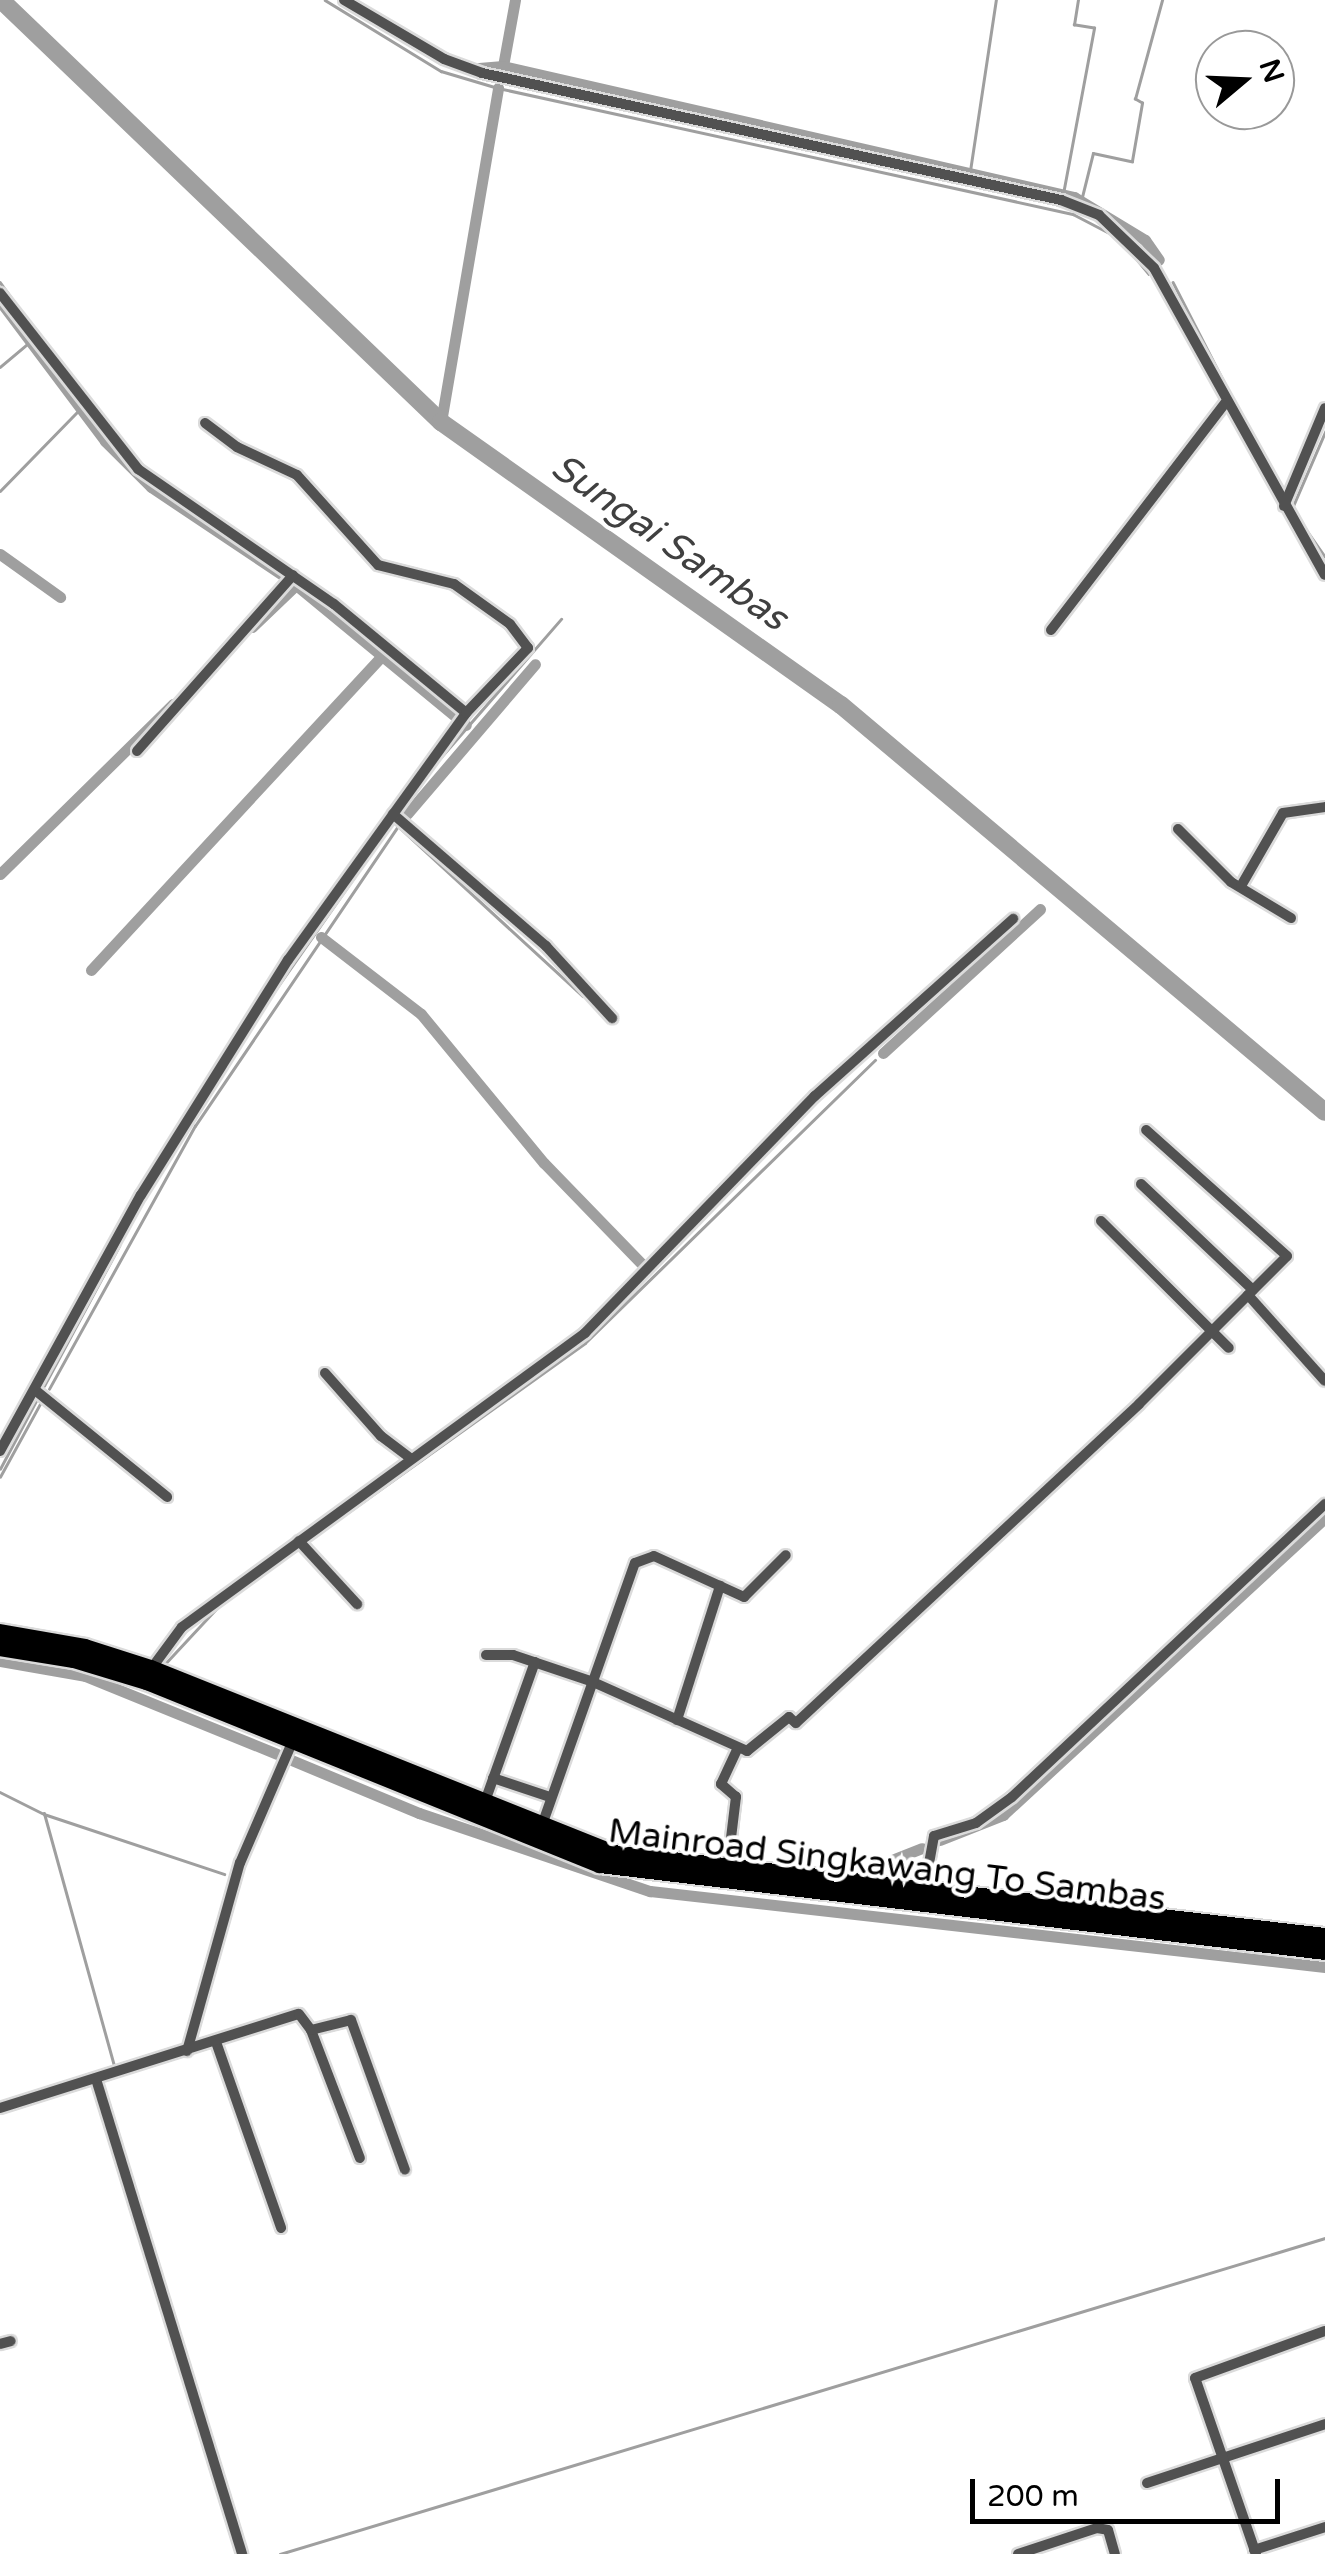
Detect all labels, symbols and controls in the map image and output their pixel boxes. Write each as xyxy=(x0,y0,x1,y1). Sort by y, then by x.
north arrow xyxy=(1195,30,1295,130)
text: N xyxy=(1252,55,1291,87)
water label: Sungai Sambas xyxy=(542,445,796,641)
street label: Mainroad Singkawang To Sambas xyxy=(606,1810,1168,1920)
scale bar xyxy=(975,2459,1285,2521)
text: 200 m xyxy=(987,2478,1079,2515)

